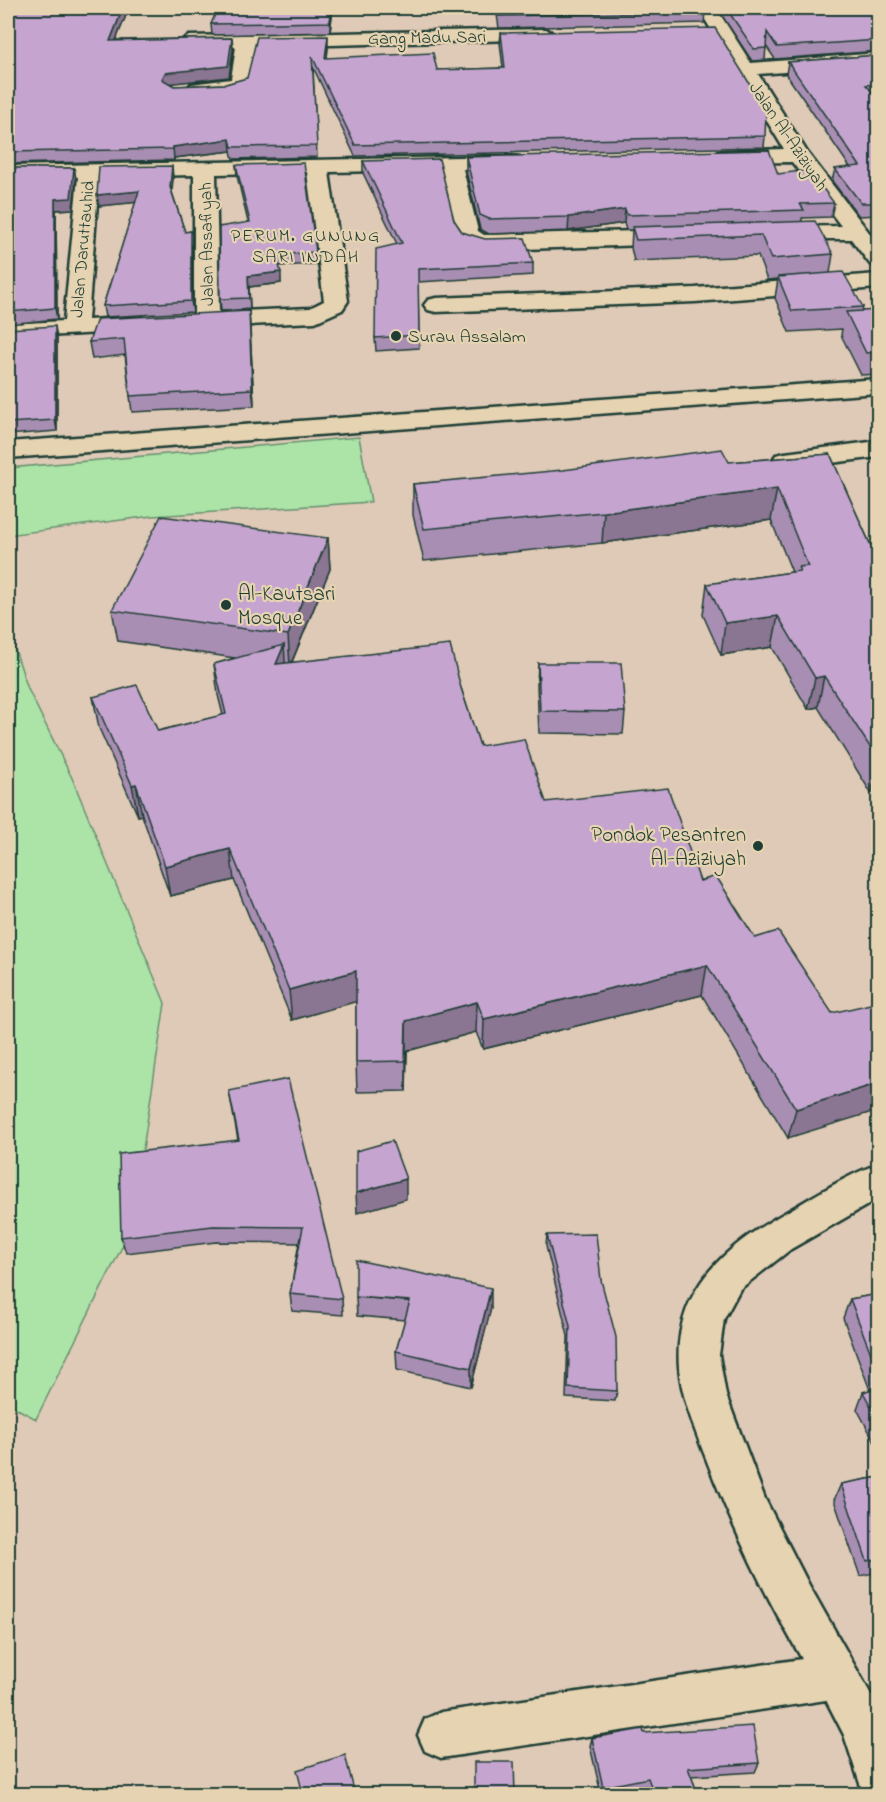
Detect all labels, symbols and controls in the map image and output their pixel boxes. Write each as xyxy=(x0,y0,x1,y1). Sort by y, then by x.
street label: Gang Madu Sari xyxy=(368,25,486,54)
street label: Jalan Al-Aziziyah xyxy=(741,77,833,197)
street label: Jalan Daruttauhid xyxy=(65,180,103,319)
street label: Jalan Assafiyah xyxy=(194,182,222,306)
district label: PERUM. GUNUNG SARI INDAH xyxy=(231,224,381,271)
place label: Surau Assalam xyxy=(408,325,526,351)
marker: Surau Assalam xyxy=(389,329,403,343)
place label: Al-Kautsari Mosque xyxy=(238,580,335,634)
marker: Al-Kautsari Mosque xyxy=(219,598,233,612)
place label: Pondok Pesantren Al-Aziziyah xyxy=(591,821,746,877)
marker: Pondok Pesantren Al-Aziziyah xyxy=(751,839,765,853)

